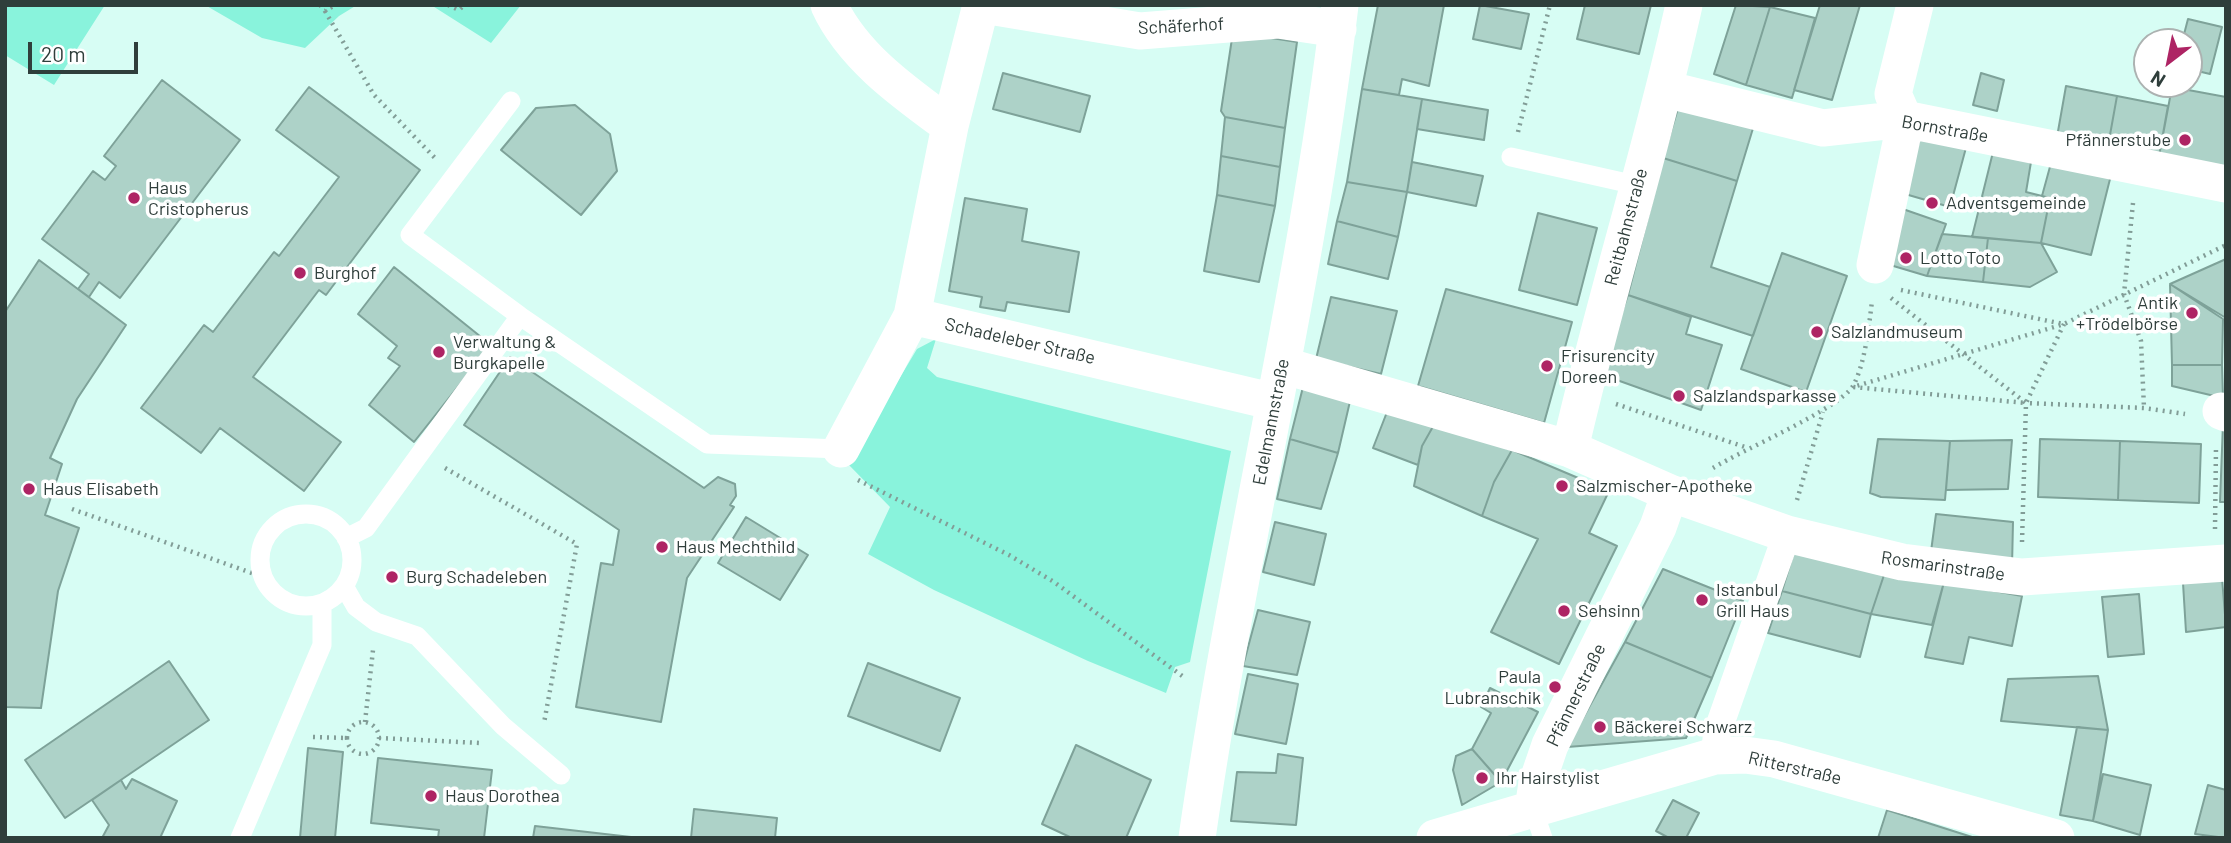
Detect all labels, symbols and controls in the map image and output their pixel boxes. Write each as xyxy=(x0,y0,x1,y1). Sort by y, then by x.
street label: Schäferhof xyxy=(1137,13,1225,39)
scale bar xyxy=(32,28,142,72)
north arrow xyxy=(2133,28,2203,98)
text: 20 m xyxy=(41,41,86,66)
text: N xyxy=(2146,66,2169,93)
street label: Bornstraße xyxy=(1900,111,1990,147)
place label: Pfännerstube xyxy=(2066,129,2171,151)
marker: Pfännerstube xyxy=(2177,132,2193,148)
street label: Reitbahnstraße xyxy=(1600,166,1652,288)
place label: Haus Cristopherus xyxy=(148,177,249,220)
marker: Haus Cristopherus xyxy=(126,190,142,206)
place label: Adventsgemeinde xyxy=(1946,192,2086,214)
marker: Adventsgemeinde xyxy=(1924,195,1940,211)
place label: Lotto Toto xyxy=(1920,247,2001,269)
marker: Lotto Toto xyxy=(1898,250,1914,266)
place label: Burghof xyxy=(314,262,376,284)
marker: Burghof xyxy=(292,265,308,281)
place label: Antik +Trödelbörse xyxy=(2076,292,2178,334)
marker: Antik +Trödelbörse xyxy=(2184,305,2200,321)
street label: Schadeleber Straße xyxy=(943,313,1097,369)
place label: Salzlandmuseum xyxy=(1831,321,1963,343)
marker: Salzlandmuseum xyxy=(1809,324,1825,340)
place label: Verwaltung & Burgkapelle xyxy=(453,331,556,374)
marker: Verwaltung & Burgkapelle xyxy=(431,344,447,360)
place label: Frisurencity Doreen xyxy=(1561,345,1655,388)
street label: Edelmannstraße xyxy=(1248,357,1294,487)
marker: Frisurencity Doreen xyxy=(1539,358,1555,374)
place label: Salzlandsparkasse xyxy=(1693,385,1837,407)
marker: Salzlandsparkasse xyxy=(1671,388,1687,404)
place label: Salzmischer-Apotheke xyxy=(1576,475,1752,497)
place label: Haus Elisabeth xyxy=(43,478,159,500)
marker: Salzmischer-Apotheke xyxy=(1554,478,1570,494)
marker: Haus Elisabeth xyxy=(21,481,37,497)
place label: Haus Mechthild xyxy=(676,536,795,558)
marker: Haus Mechthild xyxy=(654,539,670,555)
street label: Rosmarinstraße xyxy=(1880,547,2006,585)
place label: Burg Schadeleben xyxy=(406,566,547,588)
marker: Burg Schadeleben xyxy=(384,569,400,585)
place label: Istanbul Grill Haus xyxy=(1716,579,1789,622)
marker: Istanbul Grill Haus xyxy=(1694,592,1710,608)
place label: Sehsinn xyxy=(1578,600,1640,622)
marker: Sehsinn xyxy=(1556,603,1572,619)
street label: Pfännerstraße xyxy=(1542,640,1610,750)
place label: Paula Lubranschik xyxy=(1445,666,1541,708)
marker: Paula Lubranschik xyxy=(1547,679,1563,695)
place label: Bäckerei Schwarz xyxy=(1614,716,1752,738)
marker: Bäckerei Schwarz xyxy=(1592,719,1608,735)
street label: Ritterstraße xyxy=(1746,747,1844,789)
place label: Ihr Hairstylist xyxy=(1496,767,1600,789)
marker: Ihr Hairstylist xyxy=(1474,770,1490,786)
place label: Haus Dorothea xyxy=(445,785,560,807)
marker: Haus Dorothea xyxy=(423,788,439,804)

